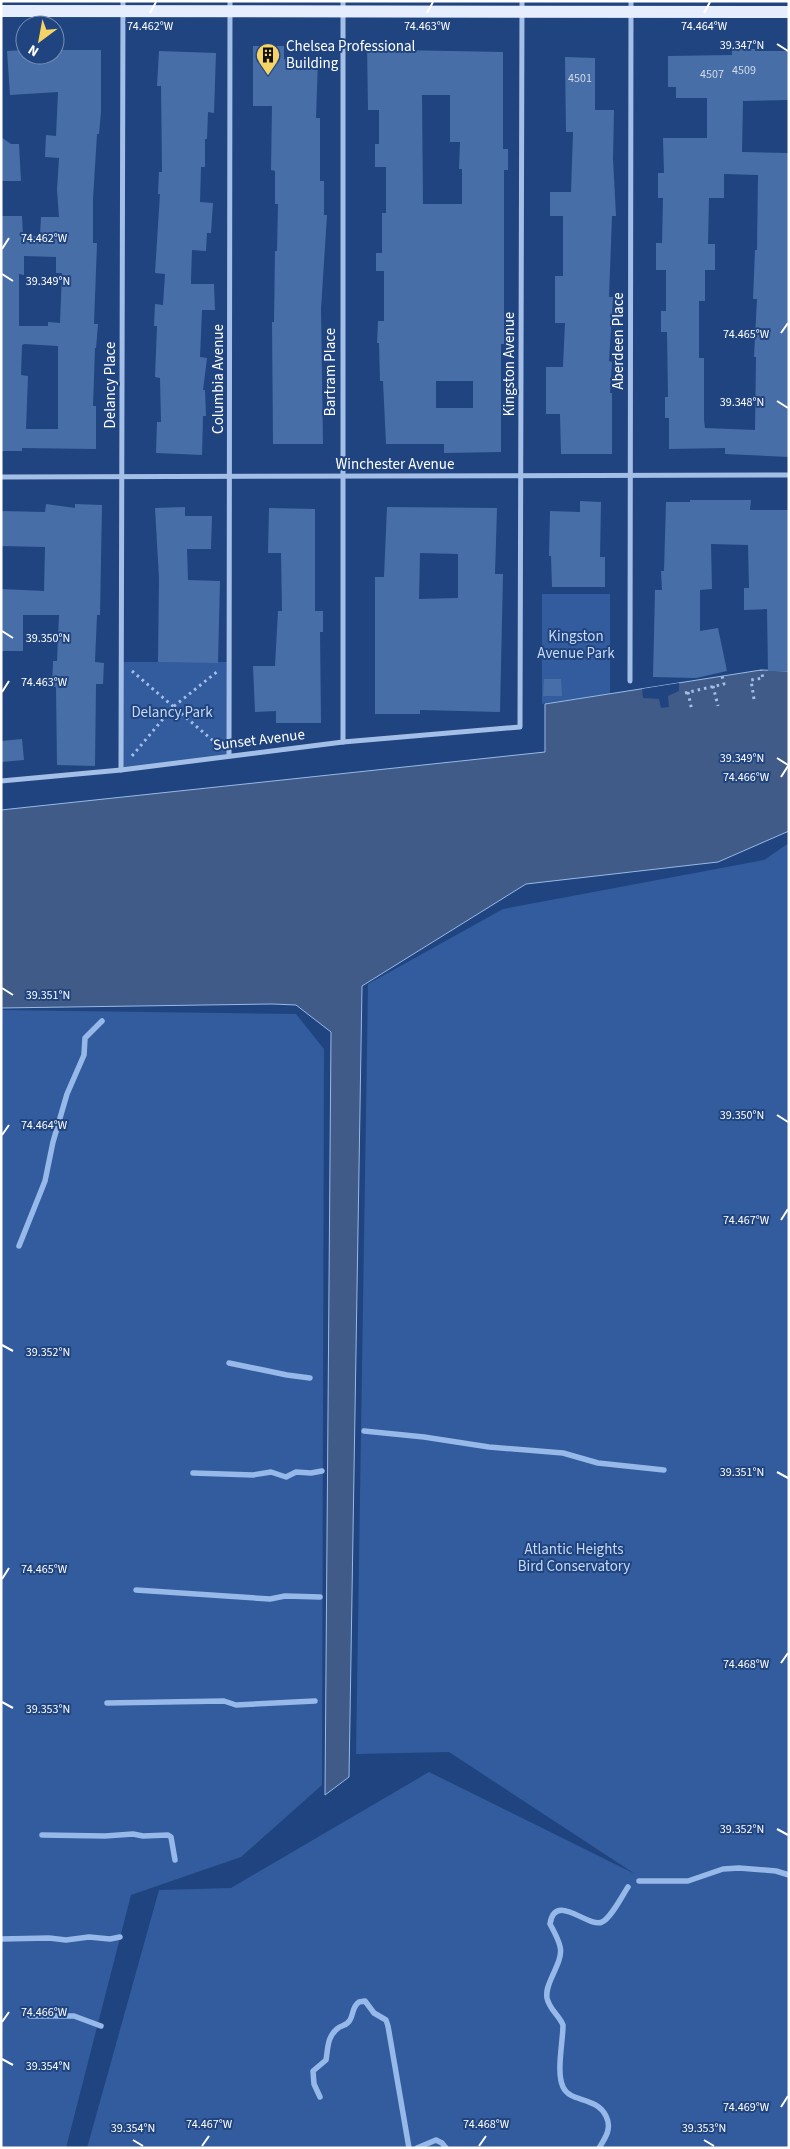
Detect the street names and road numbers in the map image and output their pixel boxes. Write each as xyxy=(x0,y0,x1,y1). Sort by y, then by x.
street label: Aberdeen Place xyxy=(608,292,629,390)
street label: Kingston Avenue xyxy=(499,312,520,416)
street label: Columbia Avenue xyxy=(208,324,229,434)
street label: Bartram Place xyxy=(320,328,341,416)
street label: Delancy Place xyxy=(100,341,121,429)
street label: Winchester Avenue xyxy=(336,454,454,475)
street label: Sunset Avenue xyxy=(212,724,306,756)

